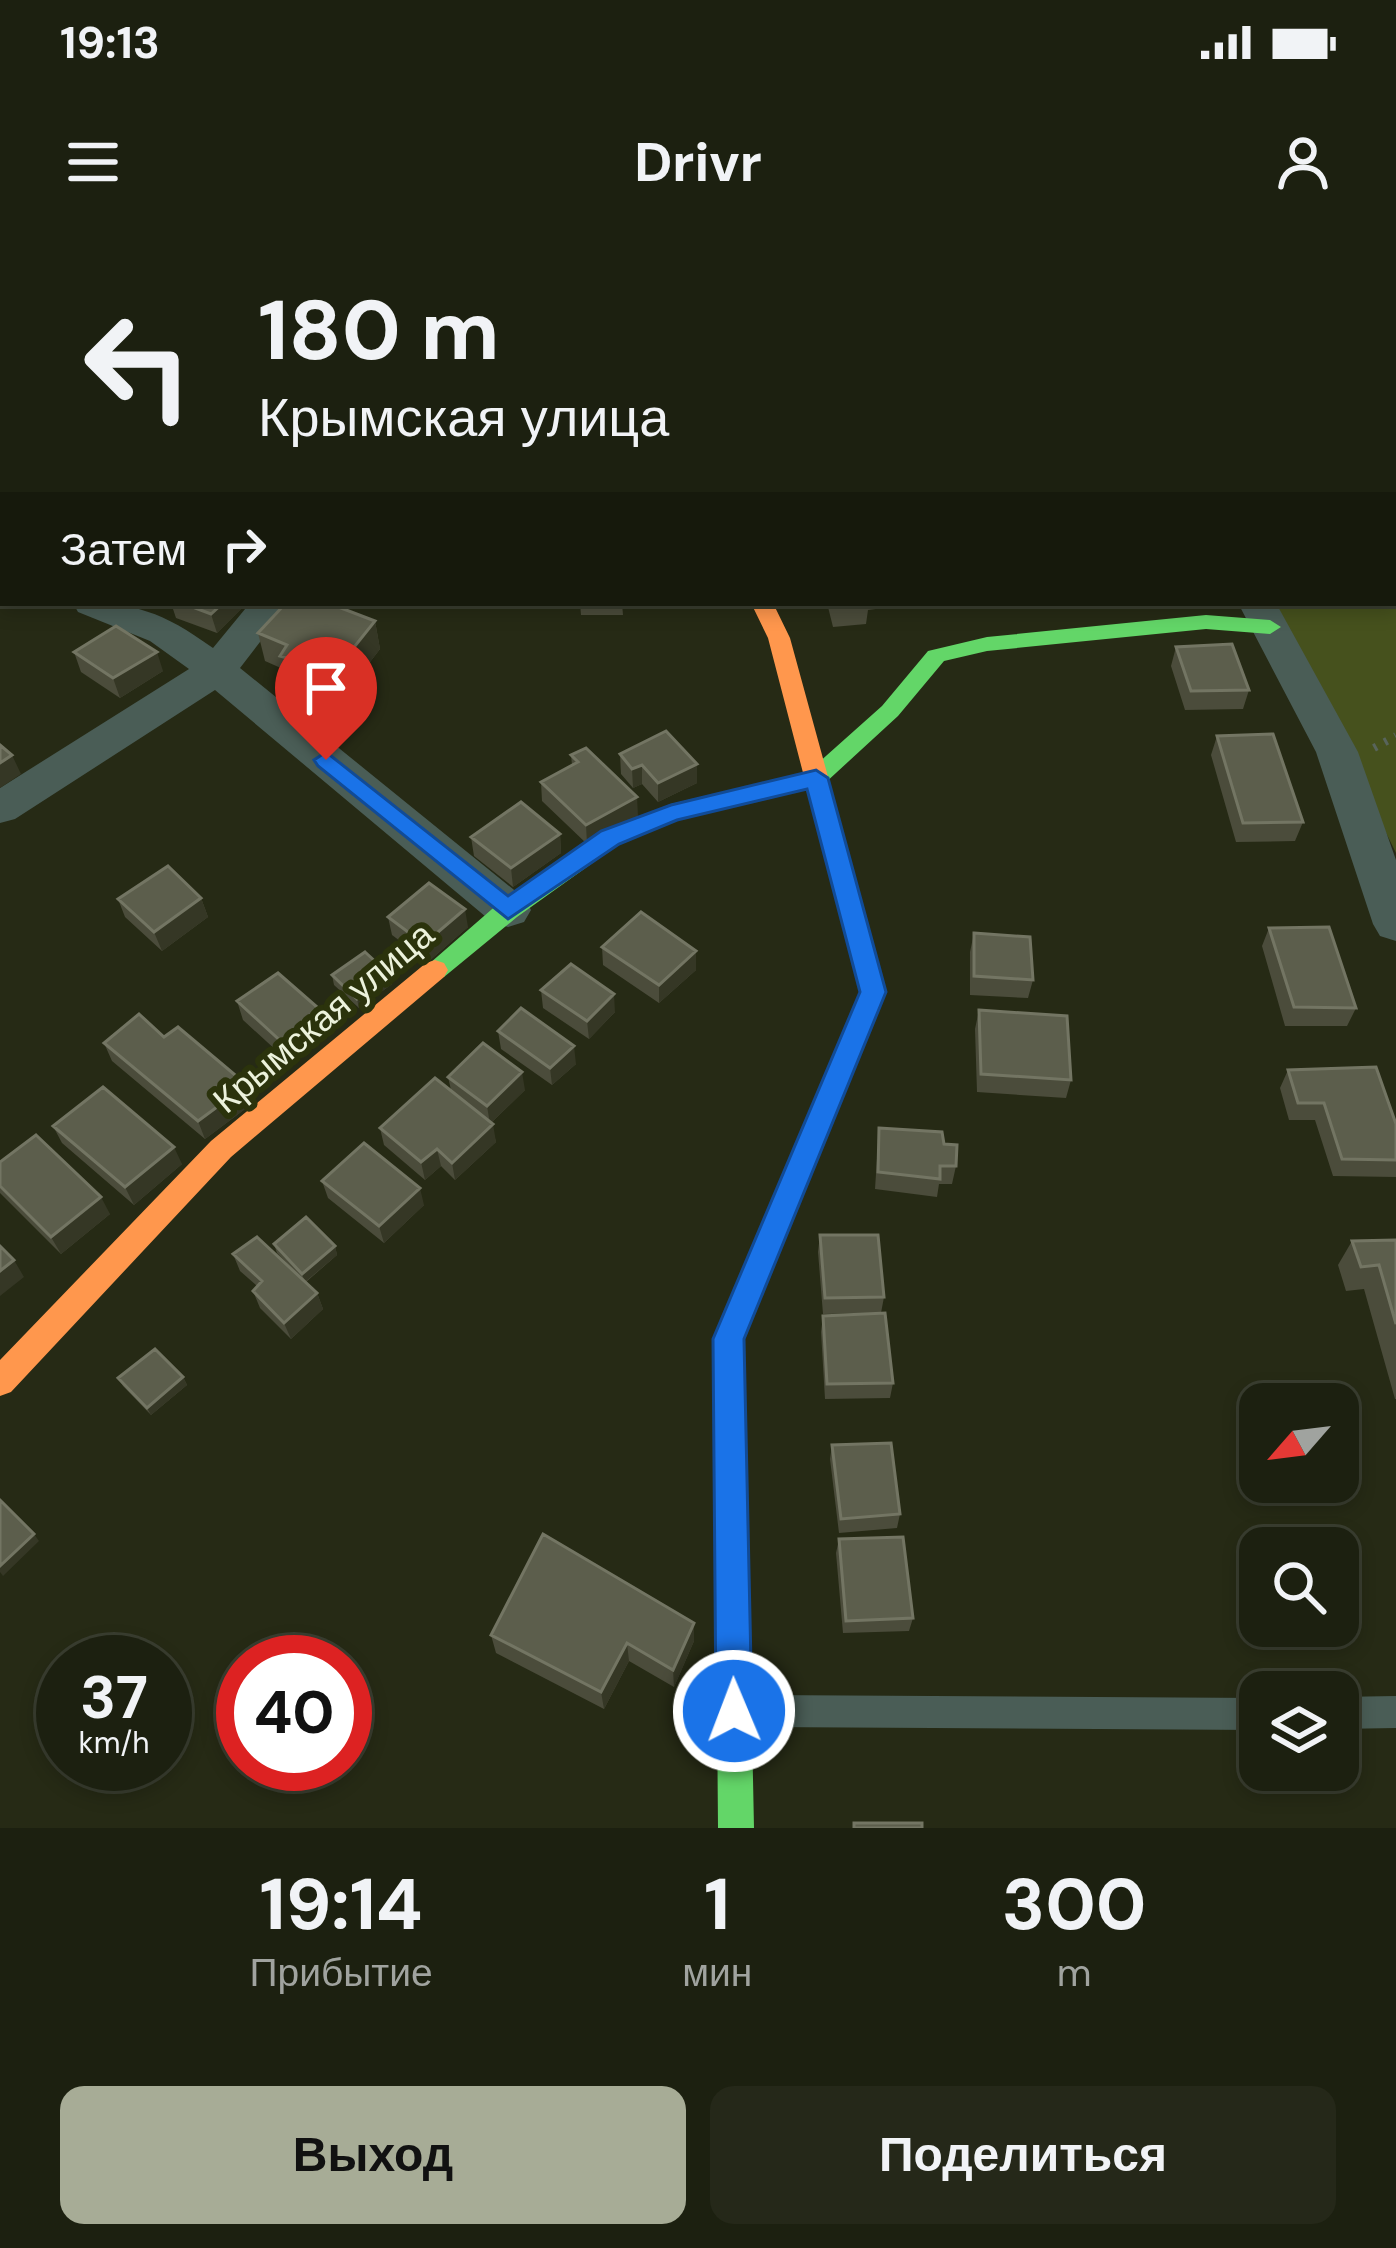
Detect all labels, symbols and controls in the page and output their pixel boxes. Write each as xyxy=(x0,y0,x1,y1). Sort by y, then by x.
text: 19:13 xyxy=(60,13,160,72)
text: Drivr xyxy=(634,127,762,198)
icon: menu xyxy=(60,129,126,195)
icon: person xyxy=(1270,129,1336,195)
text: 180 m xyxy=(258,276,500,385)
icon: left xyxy=(60,288,216,444)
text: Крымская улица xyxy=(258,382,669,453)
icon: right xyxy=(211,516,277,582)
text: Затем xyxy=(60,520,187,579)
pin xyxy=(275,637,377,760)
icon: arrive xyxy=(293,655,359,721)
street label: Крымская улица xyxy=(203,911,444,1124)
north arrow xyxy=(1239,1383,1359,1503)
map controls xyxy=(1239,1383,1359,1791)
button: search xyxy=(1239,1527,1359,1647)
speed limit sign: 40 xyxy=(216,1635,372,1791)
position arrow xyxy=(671,1648,797,1774)
text: 37 xyxy=(80,1658,148,1737)
button: layers xyxy=(1239,1671,1359,1791)
text: km/h xyxy=(79,1723,149,1762)
text: 19:14 xyxy=(259,1858,423,1951)
text: 1 xyxy=(704,1858,730,1951)
text: 300 xyxy=(1002,1858,1147,1951)
text: Прибытие xyxy=(249,1947,433,1998)
text: мин xyxy=(682,1947,752,1998)
text: m xyxy=(1057,1947,1091,1998)
button: Выход xyxy=(60,2086,686,2224)
button: Поделиться xyxy=(710,2086,1336,2224)

